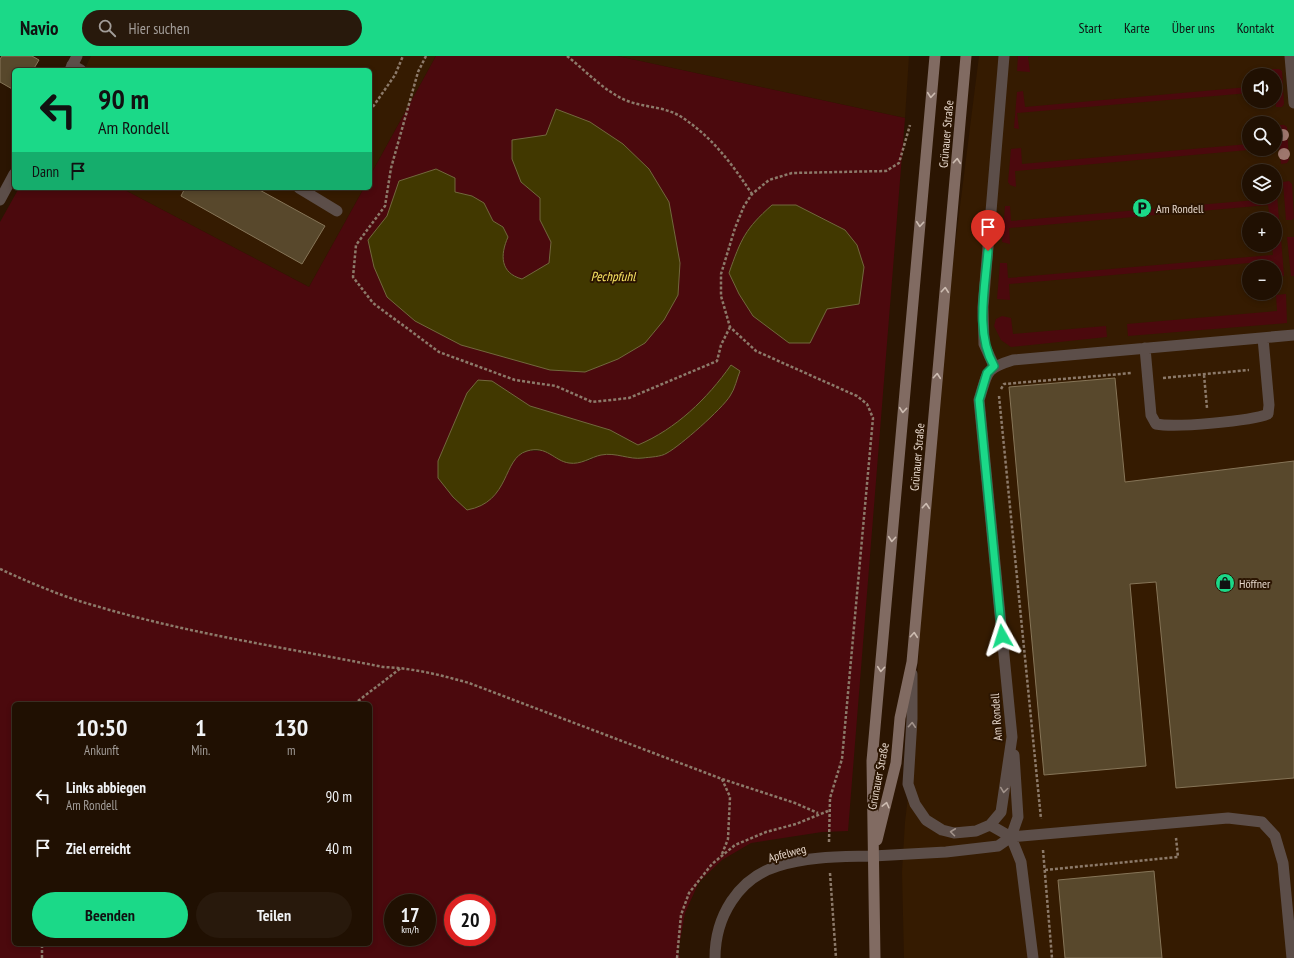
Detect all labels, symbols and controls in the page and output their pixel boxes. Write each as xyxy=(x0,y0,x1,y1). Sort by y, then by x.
search box xyxy=(82,10,362,46)
text: Navio xyxy=(20,16,58,40)
icon: search xyxy=(96,17,118,39)
text: Hier suchen xyxy=(128,19,190,38)
text: Start xyxy=(1078,19,1102,37)
text: Karte xyxy=(1124,19,1150,37)
text: Über uns xyxy=(1172,19,1215,37)
text: Kontakt xyxy=(1237,19,1274,37)
map controls xyxy=(1242,68,1282,300)
button: sound xyxy=(1242,68,1282,108)
text: 90 m xyxy=(98,80,149,117)
icon: left xyxy=(32,84,84,136)
one-way arrow xyxy=(927,92,936,98)
street label: Grünauer Straße xyxy=(936,100,956,168)
text: Am Rondell xyxy=(98,116,169,139)
button: search xyxy=(1242,116,1282,156)
one-way arrow xyxy=(952,158,961,164)
icon: arrive xyxy=(67,160,89,182)
text: Dann xyxy=(32,162,59,181)
button: layers xyxy=(1242,164,1282,204)
parking icon: Am Rondell xyxy=(1131,197,1153,219)
place label: Am Rondell xyxy=(1156,201,1204,216)
pin xyxy=(971,210,1005,251)
button: + xyxy=(1242,212,1282,252)
icon: arrive xyxy=(977,216,999,238)
one-way arrow xyxy=(915,221,924,227)
button: − xyxy=(1242,260,1282,300)
water label: Pechpfuhl xyxy=(591,268,637,285)
one-way arrow xyxy=(940,287,949,293)
one-way arrow xyxy=(932,373,941,379)
one-way arrow xyxy=(899,407,908,413)
street label: Grünauer Straße xyxy=(907,423,927,491)
one-way arrow xyxy=(921,503,930,509)
one-way arrow xyxy=(888,536,897,542)
shop icon: Höffner xyxy=(1214,572,1236,594)
place label: Höffner xyxy=(1239,576,1271,591)
position arrow xyxy=(981,615,1023,657)
one-way arrow xyxy=(910,632,919,638)
one-way arrow xyxy=(876,666,885,672)
street label: Am Rondell xyxy=(987,693,1005,741)
text: 10:50 xyxy=(76,712,128,743)
text: 1 xyxy=(195,712,206,743)
text: 130 xyxy=(274,712,308,743)
one-way arrow xyxy=(907,722,916,728)
street label: Grünauer Straße xyxy=(864,741,892,811)
text: Ankunft xyxy=(84,742,119,759)
text: Min. xyxy=(191,742,210,759)
text: m xyxy=(287,742,295,759)
text: Links abbiegen xyxy=(66,778,146,797)
icon: left xyxy=(32,785,54,807)
text: 90 m xyxy=(326,787,352,806)
one-way arrow xyxy=(1000,787,1009,793)
text: Am Rondell xyxy=(66,797,117,814)
one-way arrow xyxy=(881,801,890,808)
one-way arrow xyxy=(950,828,956,837)
icon: arrive xyxy=(32,837,54,859)
text: Ziel erreicht xyxy=(66,839,131,858)
text: 40 m xyxy=(326,839,352,858)
street label: Apfelweg xyxy=(766,841,808,865)
button: Beenden xyxy=(32,892,188,938)
button: Teilen xyxy=(196,892,352,938)
speed limit sign: 20 xyxy=(444,894,496,946)
text: 17 xyxy=(400,902,420,928)
text: km/h xyxy=(401,923,419,936)

